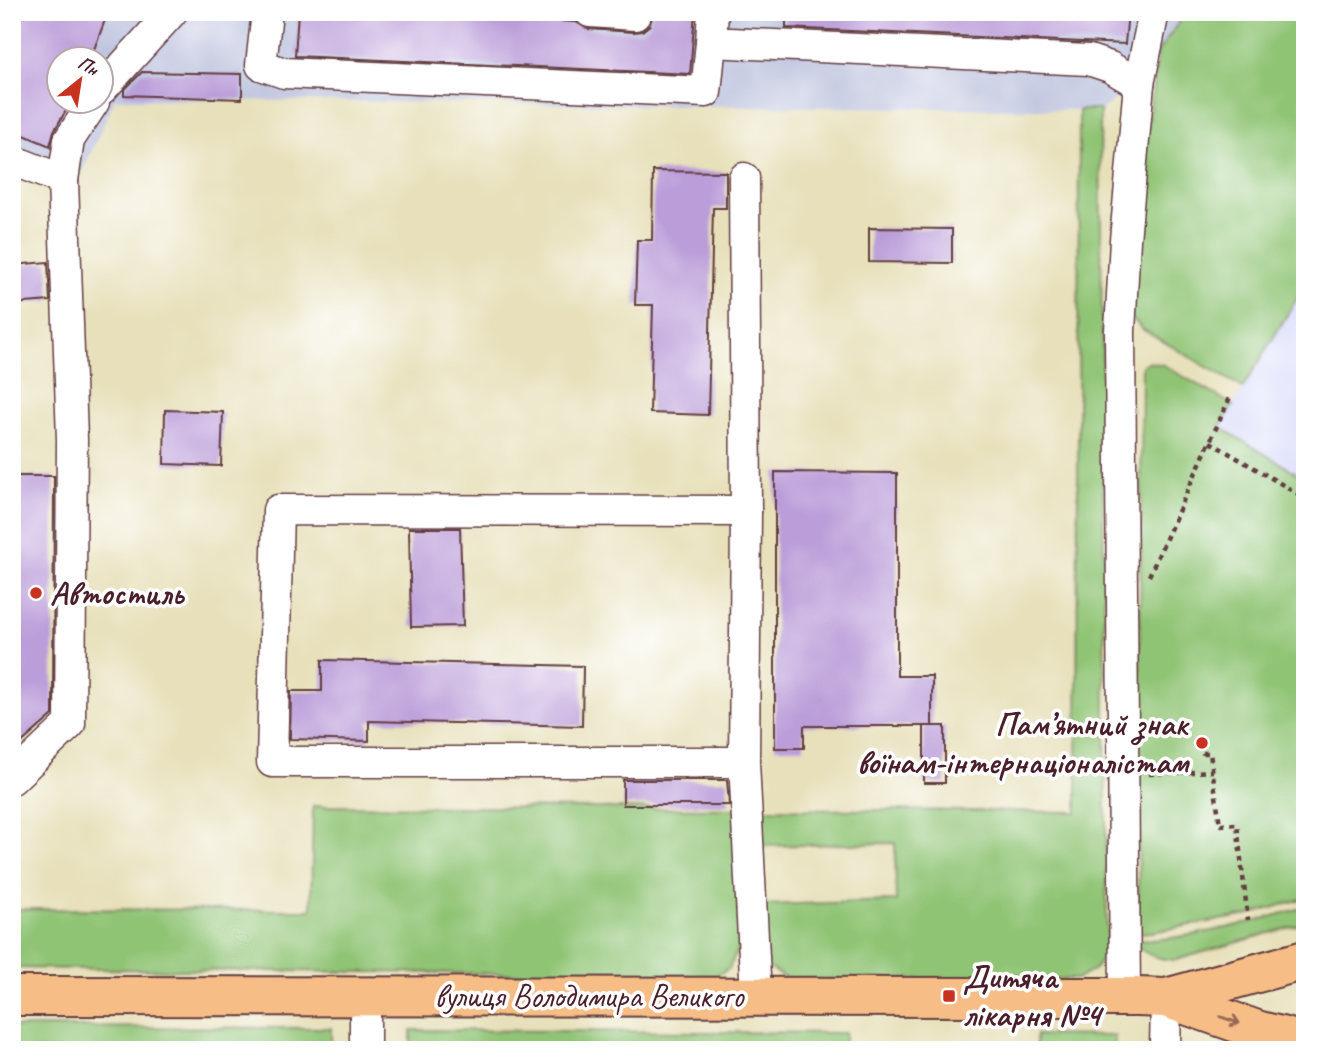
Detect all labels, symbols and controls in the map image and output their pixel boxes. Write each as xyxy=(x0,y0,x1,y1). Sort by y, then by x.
north arrow xyxy=(46,46,116,116)
text: Пн xyxy=(73,51,104,82)
place label: Автостиль xyxy=(50,572,185,614)
marker: Автостиль xyxy=(28,585,44,601)
place label: Пам’ятний знак воїнам-інтернаціоналістам xyxy=(856,703,1190,783)
marker: Пам’ятний знак воїнам-інтернаціоналістам xyxy=(1194,735,1210,751)
place label: Дитяча лікарня №4 xyxy=(963,956,1105,1036)
street label: вулиця Володимира Великого xyxy=(435,975,745,1017)
marker: Дитяча лікарня №4 xyxy=(941,988,957,1004)
one-way arrow xyxy=(1219,1015,1241,1027)

